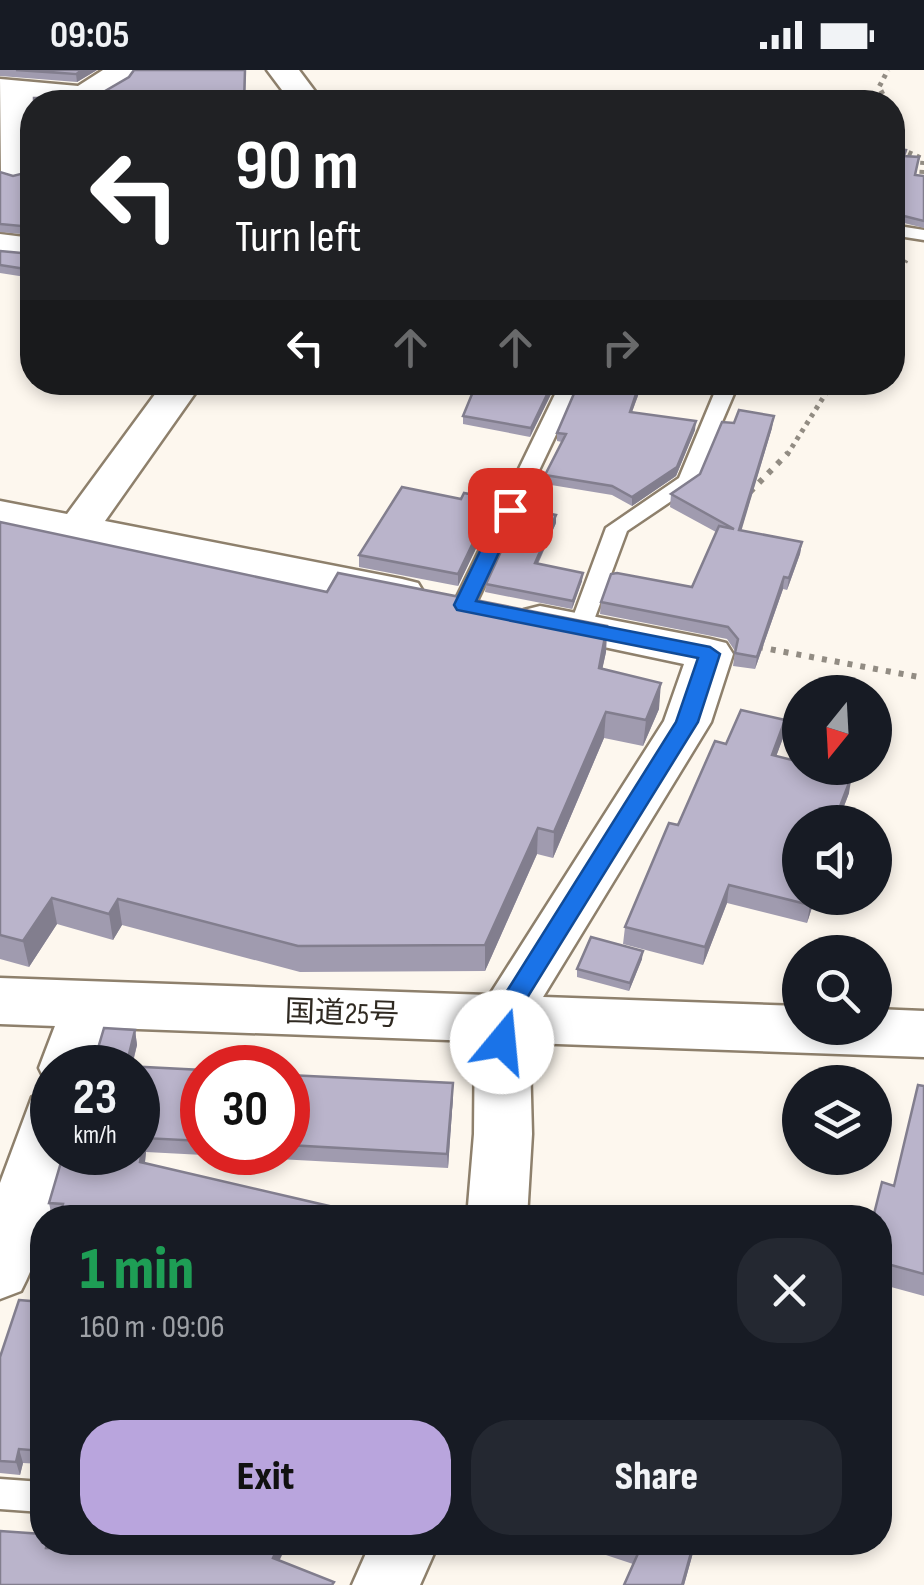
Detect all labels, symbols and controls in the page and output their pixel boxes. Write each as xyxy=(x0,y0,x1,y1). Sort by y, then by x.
text: 09:05 xyxy=(50,13,129,58)
text: 90 m xyxy=(235,125,359,209)
icon: left xyxy=(70,130,200,260)
text: Turn left xyxy=(235,210,361,265)
icon: left xyxy=(278,320,333,375)
icon: ahead xyxy=(383,320,438,375)
icon: ahead xyxy=(488,320,543,375)
icon: right xyxy=(593,320,648,375)
pin xyxy=(468,468,553,553)
icon: arrive xyxy=(483,483,538,538)
north arrow xyxy=(782,675,892,785)
map controls xyxy=(782,675,892,1175)
button: sound xyxy=(782,805,892,915)
button: search xyxy=(782,935,892,1045)
position arrow xyxy=(450,990,554,1094)
street label: 国道25号 xyxy=(284,994,400,1034)
speed limit sign: 30 xyxy=(180,1045,310,1175)
button: layers xyxy=(782,1065,892,1175)
text: 23 xyxy=(73,1068,117,1128)
text: km/h xyxy=(73,1120,117,1151)
text: 1 min xyxy=(80,1234,194,1306)
button: close xyxy=(737,1238,842,1343)
text: 160 m · 09:06 xyxy=(80,1308,224,1347)
button: Exit xyxy=(80,1420,451,1535)
button: Share xyxy=(471,1420,842,1535)

